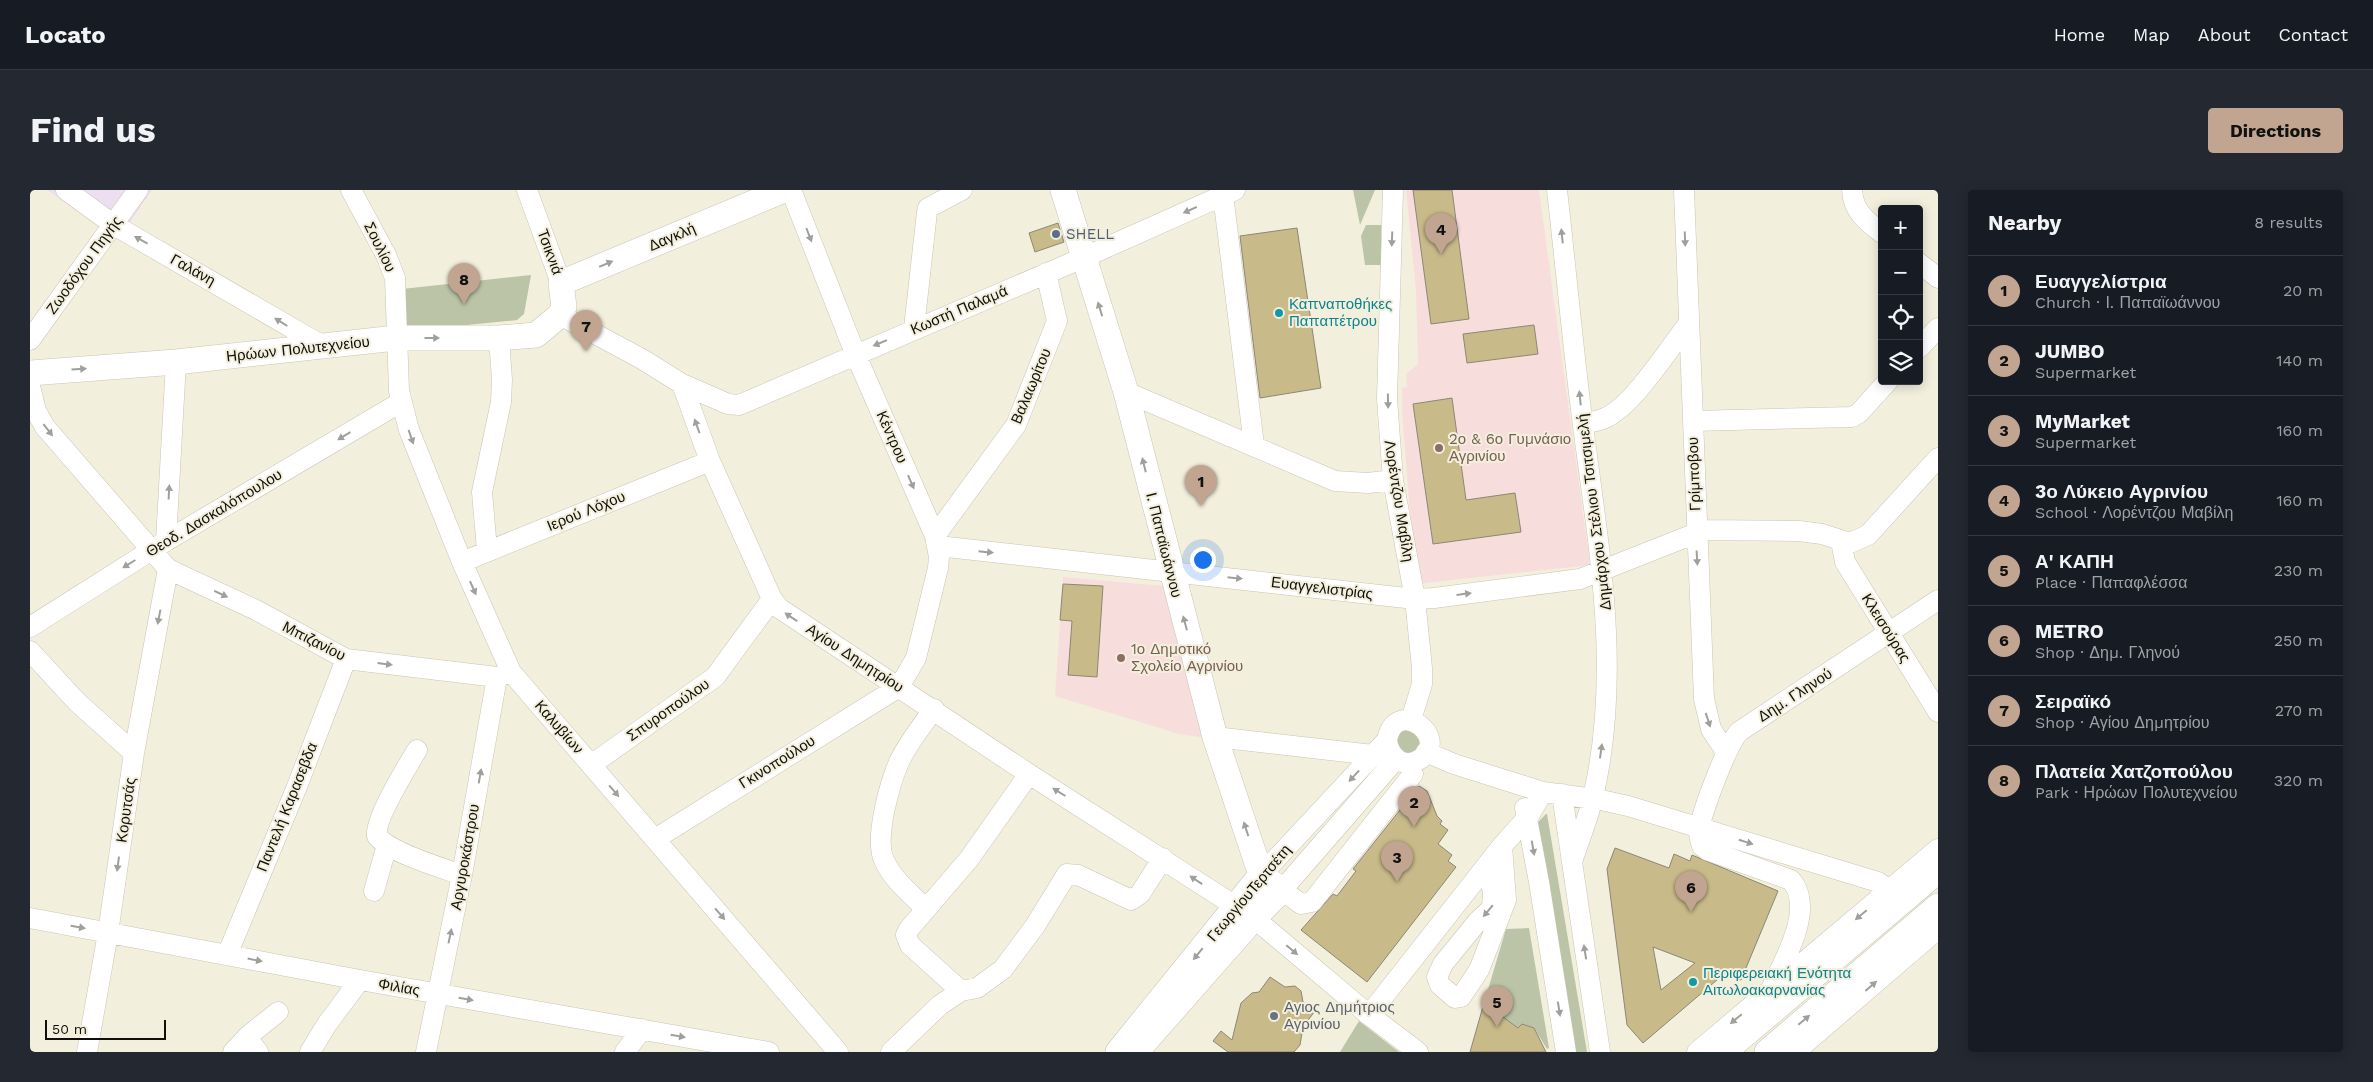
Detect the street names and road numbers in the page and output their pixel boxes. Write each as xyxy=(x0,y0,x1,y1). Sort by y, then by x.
street label: Ζωοδόχου Πηγής xyxy=(42,212,126,318)
street label: Σουλίου xyxy=(360,219,400,275)
street label: Δαγκλή xyxy=(646,219,698,255)
street label: Τσικνιά xyxy=(533,227,567,278)
street label: Γαλάνη xyxy=(167,250,219,290)
street label: Κωστή Παλαμά xyxy=(908,281,1011,339)
street label: Ηρώων Πολυτεχνείου xyxy=(225,333,371,365)
street label: Βαλαωρίτου xyxy=(1007,345,1055,427)
street label: Κέντρου xyxy=(873,408,911,466)
street label: Δημάρχου Στέλιου Τσιτσιμελή xyxy=(1573,413,1615,611)
street label: Γρίμποβου xyxy=(1684,437,1704,511)
street label: Λορέντζου Μαβίλη xyxy=(1380,439,1418,563)
street label: Θεοδ. Δασκαλόπουλου xyxy=(143,465,285,561)
street label: Ιερού Λόχου xyxy=(544,487,628,535)
street label: Ι. Παπαϊωάννου xyxy=(1142,491,1186,599)
street label: Ευαγγελιστρίας xyxy=(1270,573,1374,603)
street label: Κλεισούρας xyxy=(1858,590,1914,666)
street label: Μπιζανίου xyxy=(279,617,349,665)
street label: Αγίου Δημητρίου xyxy=(803,620,907,696)
street label: Δημ. Γληνού xyxy=(1754,664,1836,726)
street label: Σπυροπούλου xyxy=(623,675,713,745)
street label: Καλυβίων xyxy=(531,697,587,757)
street label: Γκινοπούλου xyxy=(736,731,818,793)
street label: Παντελή Καρασεβδα xyxy=(253,739,321,874)
street label: Κορυτσάς xyxy=(113,776,139,844)
street label: Αργυροκάστρου xyxy=(447,803,483,911)
street label: ΓεωργίουΤερτσέτη xyxy=(1203,841,1295,945)
street label: Φιλίας xyxy=(377,974,421,1000)

